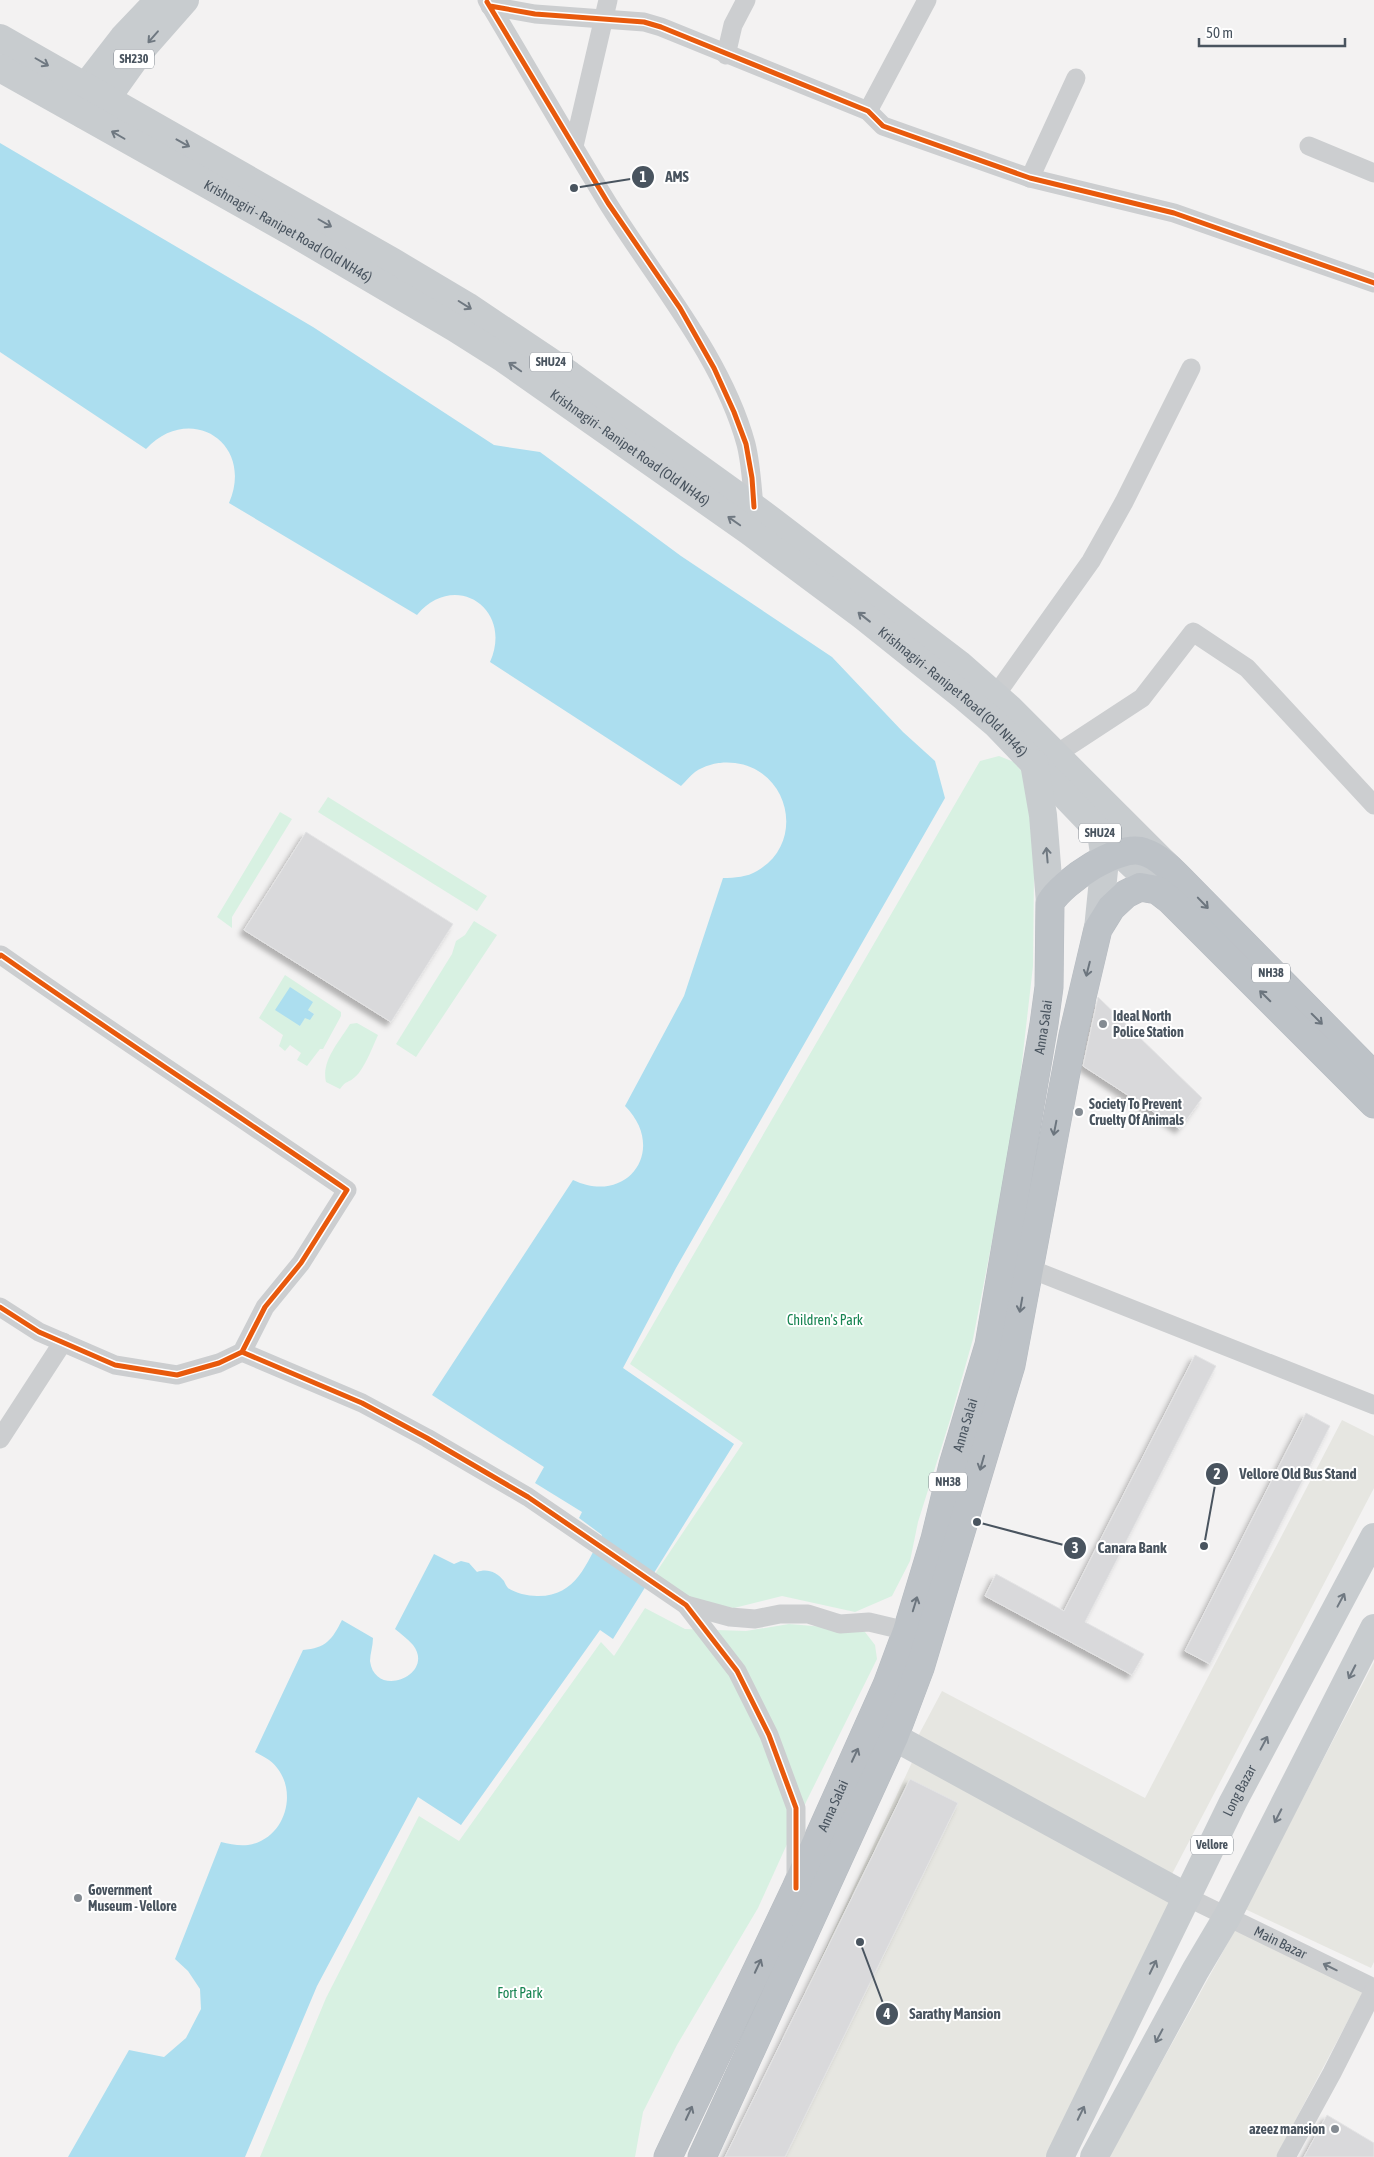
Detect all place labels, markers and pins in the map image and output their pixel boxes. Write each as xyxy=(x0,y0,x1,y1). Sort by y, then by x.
callout: AMS xyxy=(630,162,699,192)
place label: Ideal North Police Station xyxy=(1113,1008,1184,1040)
marker: Ideal North Police Station xyxy=(1097,1018,1109,1030)
place label: Society To Prevent Cruelty Of Animals xyxy=(1089,1096,1184,1128)
marker: Society To Prevent Cruelty Of Animals xyxy=(1073,1106,1085,1118)
callout: Vellore Old Bus Stand xyxy=(1204,1459,1367,1489)
callout: Canara Bank xyxy=(1062,1533,1177,1563)
place label: Government Museum - Vellore xyxy=(88,1882,177,1914)
marker: Government Museum - Vellore xyxy=(72,1892,84,1904)
callout: Sarathy Mansion xyxy=(874,1999,1011,2029)
place label: azeez mansion xyxy=(1249,2121,1325,2137)
marker: azeez mansion xyxy=(1329,2123,1341,2135)

